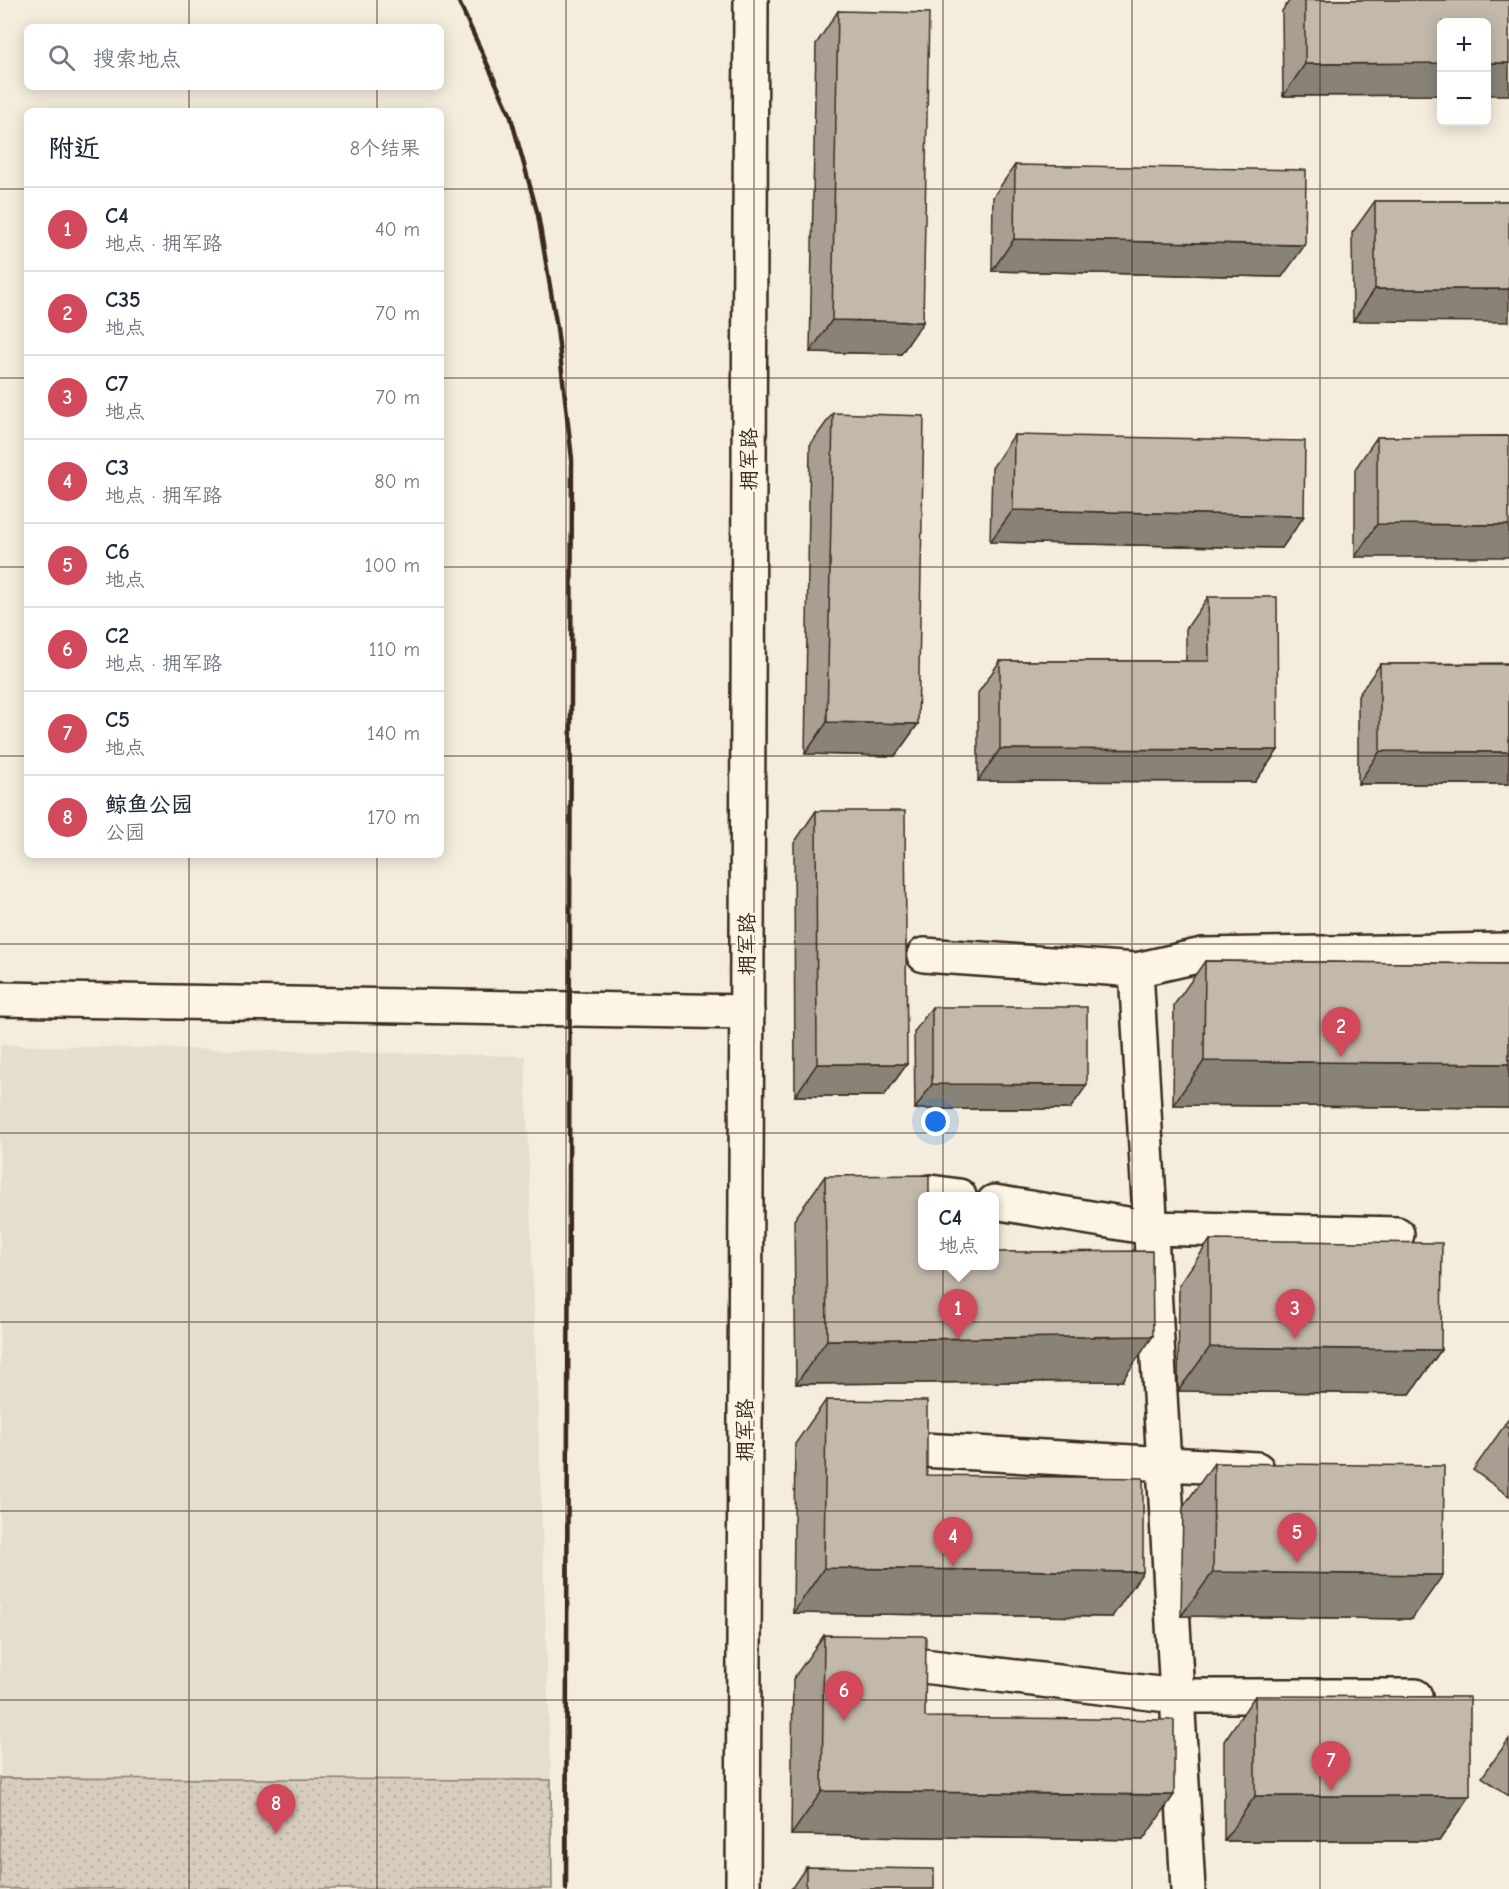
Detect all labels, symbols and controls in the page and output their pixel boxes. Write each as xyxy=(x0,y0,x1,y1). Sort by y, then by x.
map controls xyxy=(1437,18,1491,126)
button: + xyxy=(1437,18,1491,72)
search box xyxy=(24,24,444,90)
icon: search xyxy=(45,41,78,74)
text: 搜索地点 xyxy=(93,46,181,72)
button: − xyxy=(1437,72,1491,126)
text: 附近 xyxy=(48,134,100,164)
text: 8个结果 xyxy=(350,137,420,160)
text: C4 xyxy=(105,203,129,229)
text: 1 xyxy=(64,218,71,241)
text: 40 m xyxy=(375,218,420,241)
text: 地点 · 拥军路 xyxy=(105,232,222,255)
text: C35 xyxy=(105,287,141,313)
text: 2 xyxy=(63,302,72,325)
text: 70 m xyxy=(375,302,420,325)
text: 地点 xyxy=(105,316,145,339)
text: C7 xyxy=(105,371,128,397)
text: 3 xyxy=(63,386,72,409)
text: 70 m xyxy=(375,386,420,409)
text: 地点 xyxy=(105,400,145,423)
street label: 拥军路 xyxy=(737,428,761,491)
text: C3 xyxy=(105,455,129,481)
text: 4 xyxy=(63,470,72,493)
text: 80 m xyxy=(374,470,420,493)
text: 地点 · 拥军路 xyxy=(105,484,222,507)
text: C6 xyxy=(105,539,130,565)
text: 5 xyxy=(62,554,73,577)
text: 100 m xyxy=(365,554,420,577)
text: 地点 xyxy=(105,568,145,591)
text: C2 xyxy=(105,623,129,649)
text: 6 xyxy=(62,638,73,661)
text: 110 m xyxy=(369,638,420,661)
text: 地点 · 拥军路 xyxy=(105,652,222,675)
text: C5 xyxy=(105,707,130,733)
text: 7 xyxy=(63,722,72,745)
text: 140 m xyxy=(367,722,420,745)
text: 地点 xyxy=(105,736,145,759)
text: 鲸鱼公园 xyxy=(105,792,193,818)
text: 8 xyxy=(62,806,73,829)
text: 170 m xyxy=(367,806,420,829)
text: 公园 xyxy=(105,821,145,844)
street label: 拥军路 xyxy=(735,913,759,976)
pin: 2 xyxy=(1322,1008,1360,1057)
your location xyxy=(921,1107,950,1136)
popup xyxy=(918,1192,999,1270)
text: C4 xyxy=(939,1205,962,1231)
text: 地点 xyxy=(939,1234,979,1257)
pin: 1 xyxy=(938,1290,978,1339)
pin: 3 xyxy=(1276,1290,1314,1339)
street label: 拥军路 xyxy=(733,1399,757,1462)
pin: 5 xyxy=(1278,1514,1316,1563)
pin: 4 xyxy=(934,1518,972,1567)
pin: 6 xyxy=(824,1672,864,1721)
pin: 7 xyxy=(1312,1742,1350,1791)
pin: 8 xyxy=(256,1784,296,1834)

